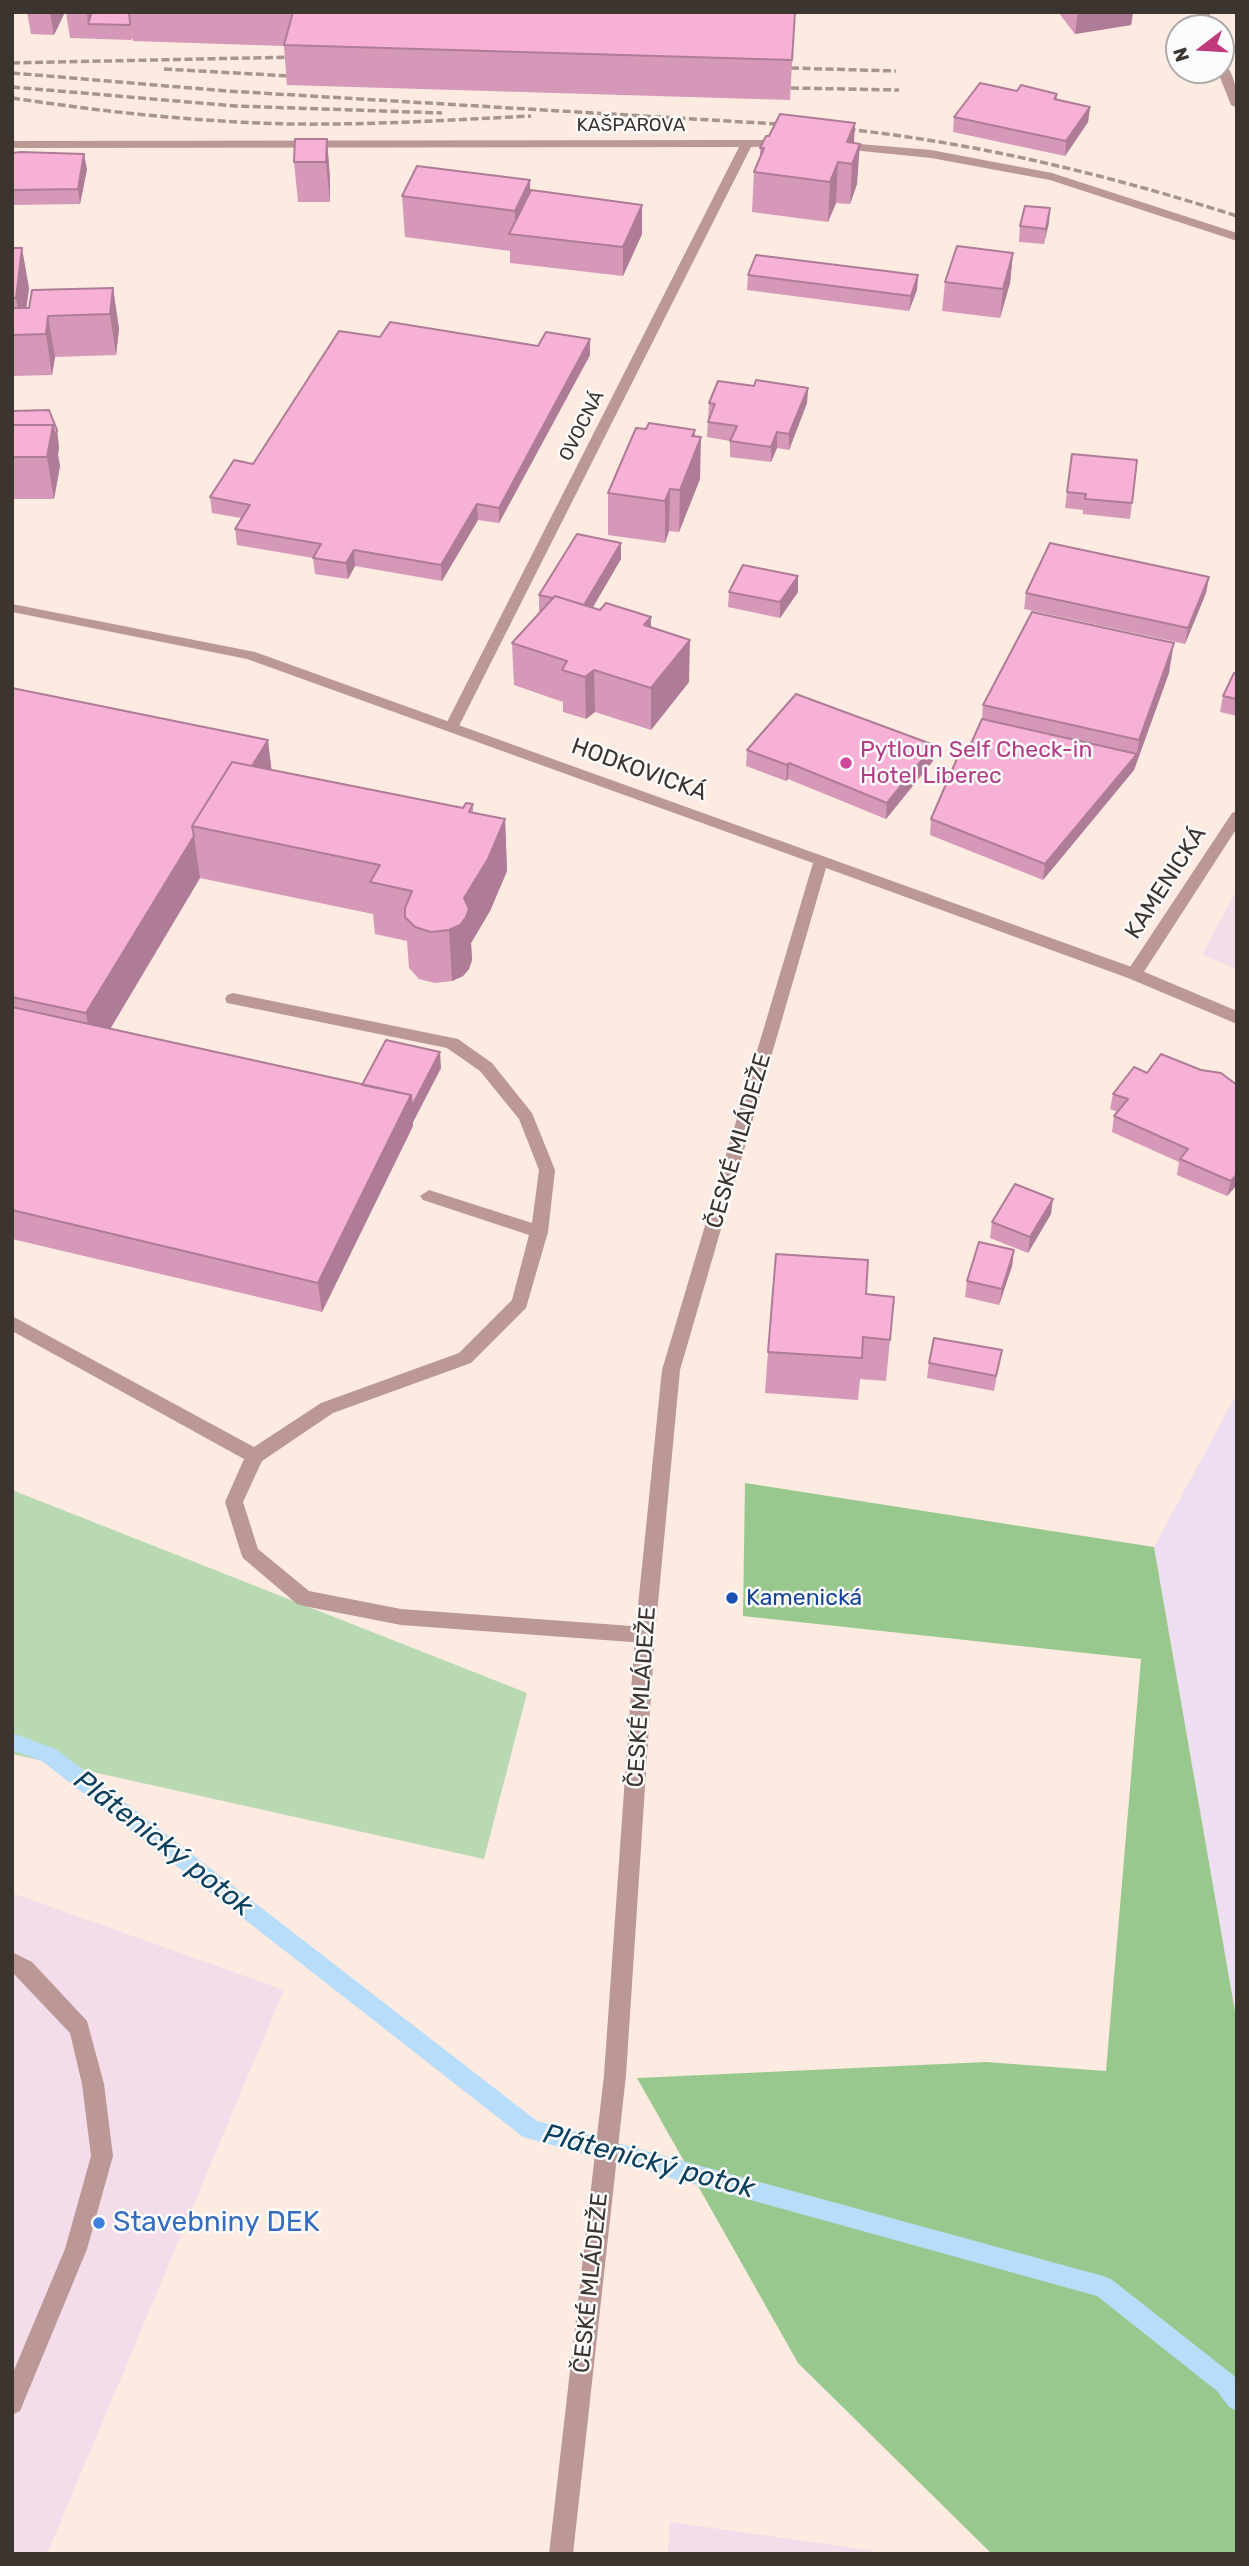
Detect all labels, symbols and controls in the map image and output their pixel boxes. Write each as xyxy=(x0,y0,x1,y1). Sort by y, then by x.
north arrow xyxy=(1165,14,1235,84)
text: N xyxy=(1168,45,1194,65)
street label: KAŠPAROVA xyxy=(576,115,686,137)
street label: OVOCNÁ xyxy=(555,387,609,465)
street label: HODKOVICKÁ xyxy=(568,733,710,807)
place label: Pytloun Self Check-in Hotel Liberec xyxy=(860,736,1092,790)
marker: Pytloun Self Check-in Hotel Liberec xyxy=(838,755,854,771)
street label: KAMENICKÁ xyxy=(1120,822,1212,944)
street label: ČESKÉ MLÁDEŽE xyxy=(701,1050,777,1232)
place label: Kamenická xyxy=(746,1584,862,1612)
marker: Kamenická xyxy=(724,1590,740,1606)
street label: ČESKÉ MLÁDEŽE xyxy=(622,1606,662,1788)
water label: Plátenický potok xyxy=(67,1764,259,1924)
water label: Plátenický potok xyxy=(540,2118,758,2206)
street label: ČESKÉ MLÁDEŽE xyxy=(568,2192,614,2374)
place label: Stavebniny DEK xyxy=(113,2206,320,2240)
marker: Stavebniny DEK xyxy=(91,2215,107,2231)

